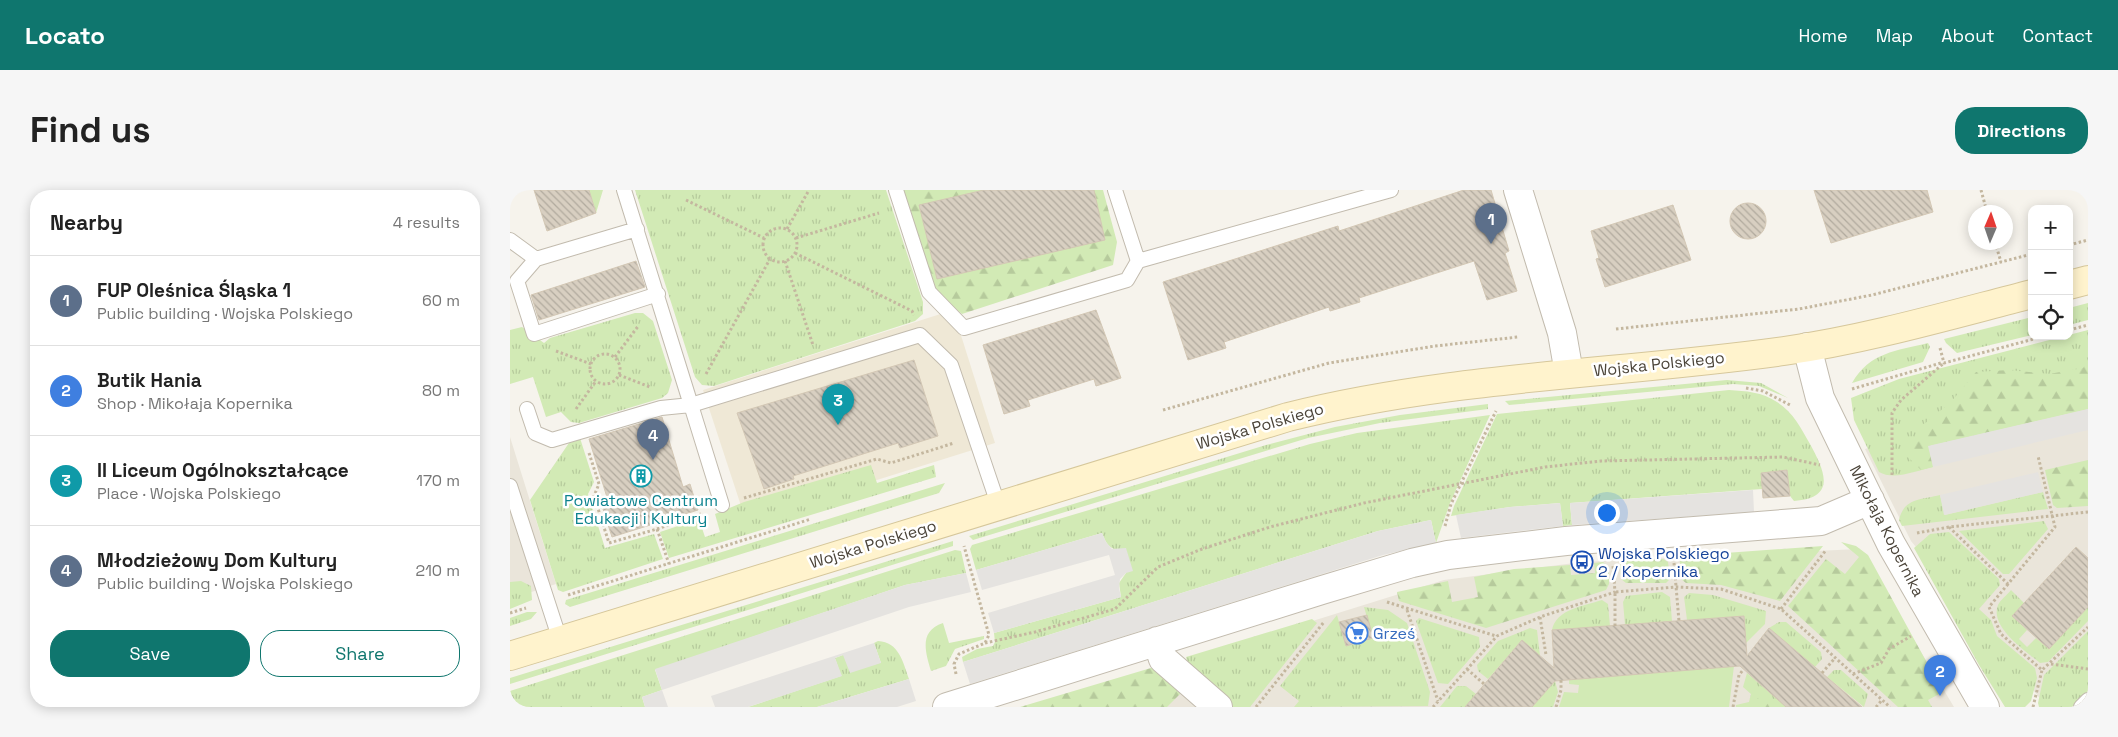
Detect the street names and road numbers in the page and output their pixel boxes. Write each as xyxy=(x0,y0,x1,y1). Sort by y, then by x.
street label: Wojska Polskiego xyxy=(1592,347,1726,381)
street label: Wojska Polskiego xyxy=(1194,398,1326,454)
street label: Mikołaja Kopernika xyxy=(1845,462,1929,600)
street label: Wojska Polskiego xyxy=(807,515,939,573)

